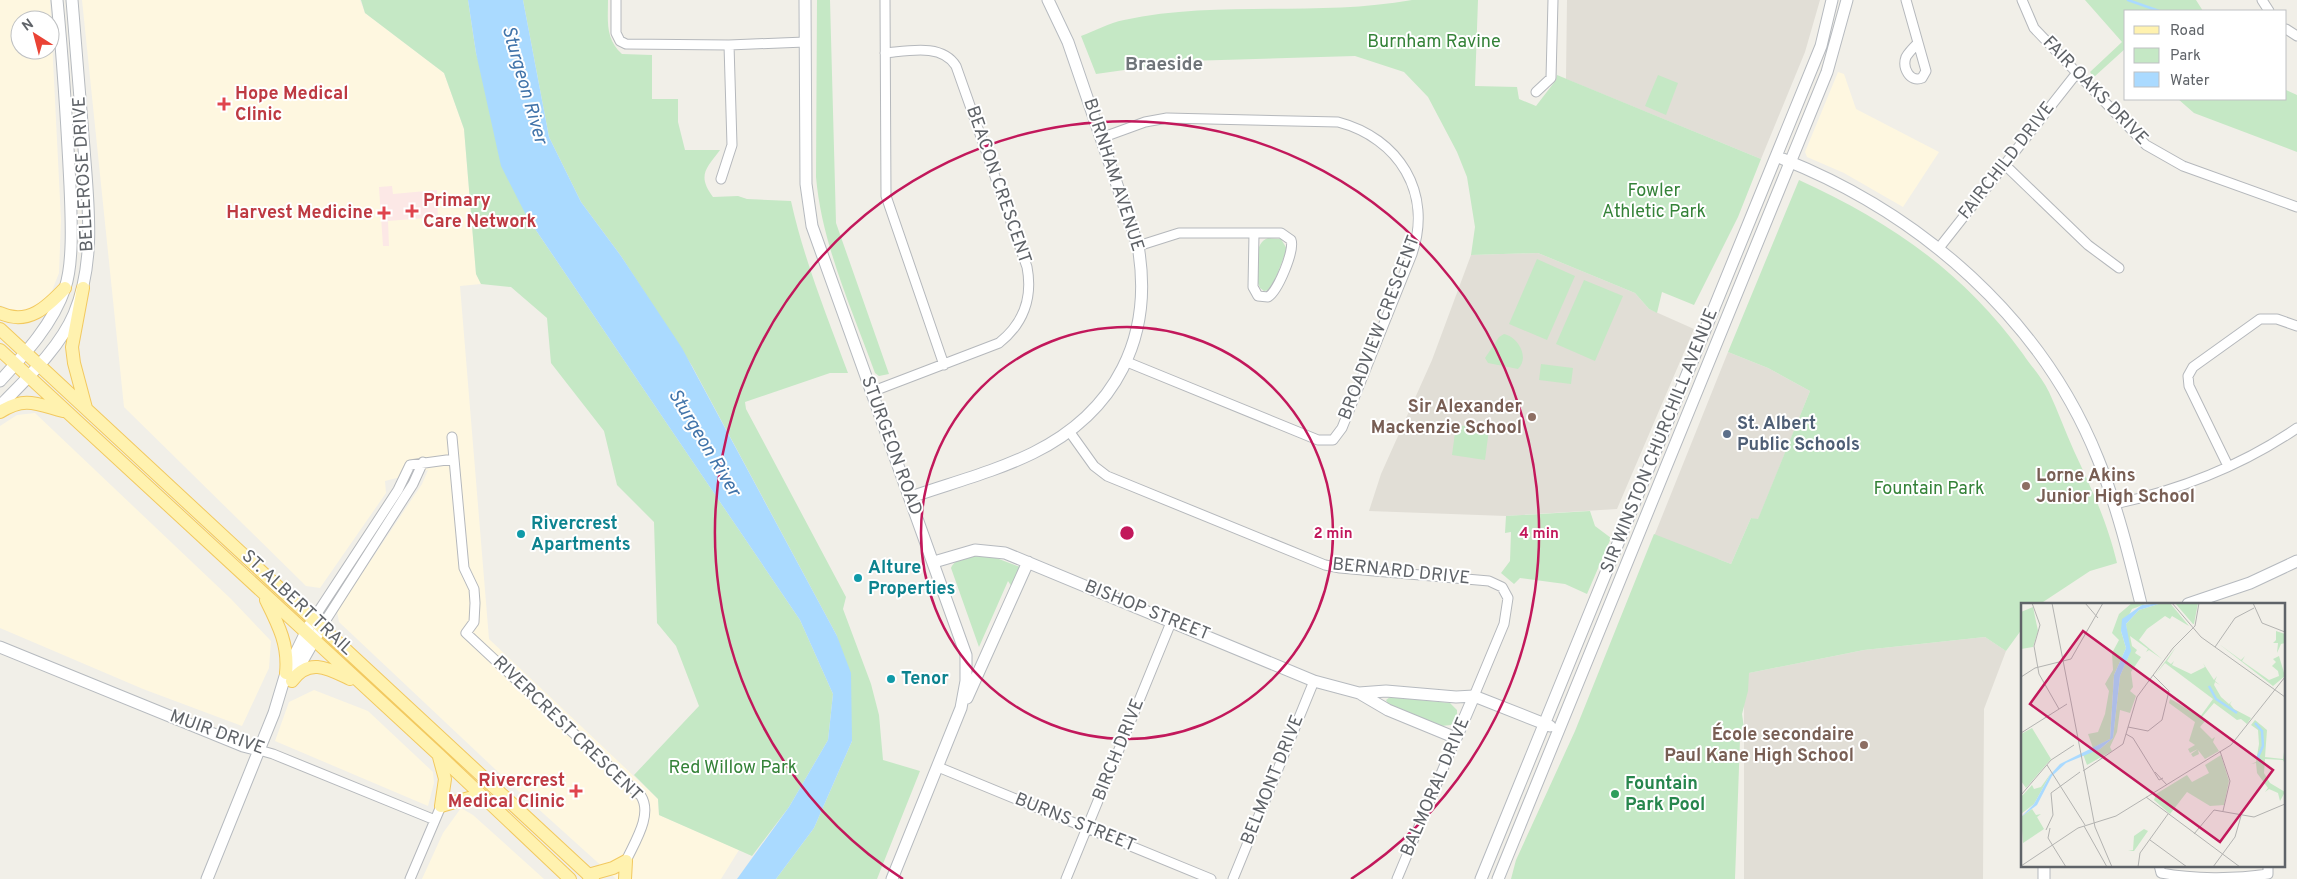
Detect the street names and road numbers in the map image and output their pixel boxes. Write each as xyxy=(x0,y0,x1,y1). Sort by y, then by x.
street label: FAIR OAKS DRIVE xyxy=(2037,32,2153,150)
street label: BELLEROSE DRIVE xyxy=(68,96,100,252)
street label: BURNHAM AVENUE xyxy=(1077,96,1149,254)
street label: FAIRCHILD DRIVE xyxy=(1954,97,2060,225)
street label: BEACON CRESCENT xyxy=(960,103,1036,267)
street label: BROADVIEW CRESCENT xyxy=(1334,232,1426,424)
street label: SIR WINSTON CHURCHILL AVENUE xyxy=(1596,305,1724,577)
street label: STURGEON ROAD xyxy=(855,373,927,519)
street label: ST. ALBERT TRAIL xyxy=(236,545,358,661)
street label: BERNARD DRIVE xyxy=(1331,553,1471,591)
street label: BISHOP STREET xyxy=(1081,575,1213,647)
street label: RIVERCREST CRESCENT xyxy=(487,651,647,807)
street label: BIRCH DRIVE xyxy=(1088,696,1150,804)
street label: MUIR DRIVE xyxy=(166,705,268,761)
street label: BELMONT DRIVE xyxy=(1236,712,1310,848)
street label: BALMORAL DRIVE xyxy=(1396,714,1476,860)
street label: BURNS STREET xyxy=(1011,788,1139,858)

